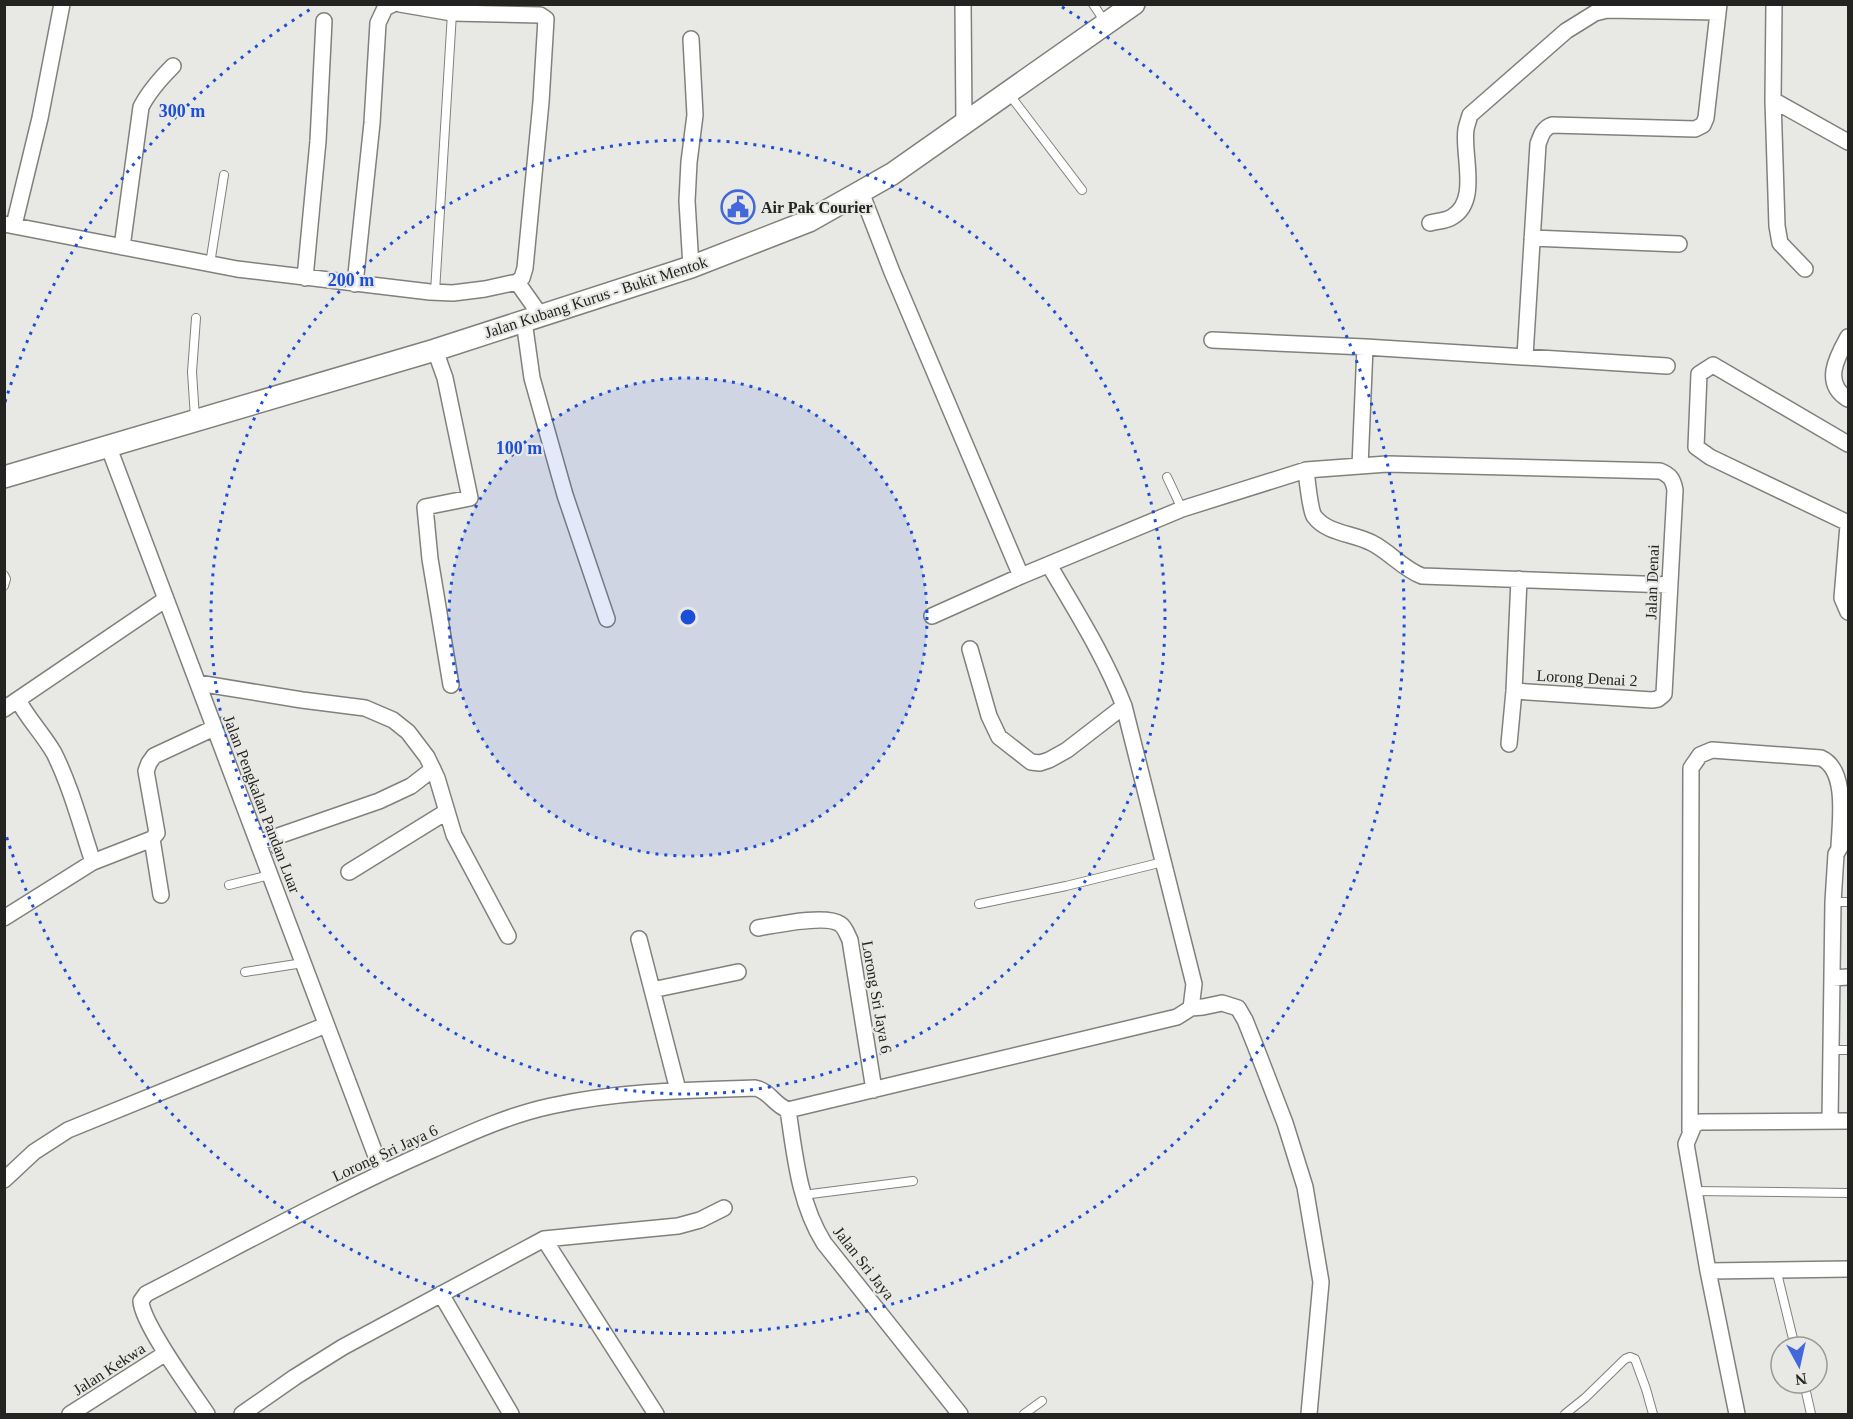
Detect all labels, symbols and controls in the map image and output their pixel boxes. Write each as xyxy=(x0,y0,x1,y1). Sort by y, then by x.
text: 300 m xyxy=(159,101,205,121)
public building icon: Air Pak Courier xyxy=(720,189,756,225)
place label: Air Pak Courier xyxy=(761,199,873,216)
street label: Jalan Kubang Kurus - Bukit Mentok xyxy=(482,253,710,342)
text: 200 m xyxy=(328,270,374,290)
text: 100 m xyxy=(496,438,542,458)
street label: Jalan Denai xyxy=(1642,544,1662,620)
centre of rings xyxy=(678,607,698,627)
street label: Lorong Denai 2 xyxy=(1536,667,1638,690)
street label: Jalan Pengkalan Pandan Luar xyxy=(219,713,304,896)
street label: Lorong Sri Jaya 6 xyxy=(858,939,895,1055)
street label: Lorong Sri Jaya 6 xyxy=(330,1121,441,1186)
street label: Jalan Sri Jaya xyxy=(829,1223,898,1304)
north arrow xyxy=(1769,1335,1829,1395)
street label: Jalan Kekwa xyxy=(70,1339,148,1399)
text: N xyxy=(1794,1370,1808,1389)

